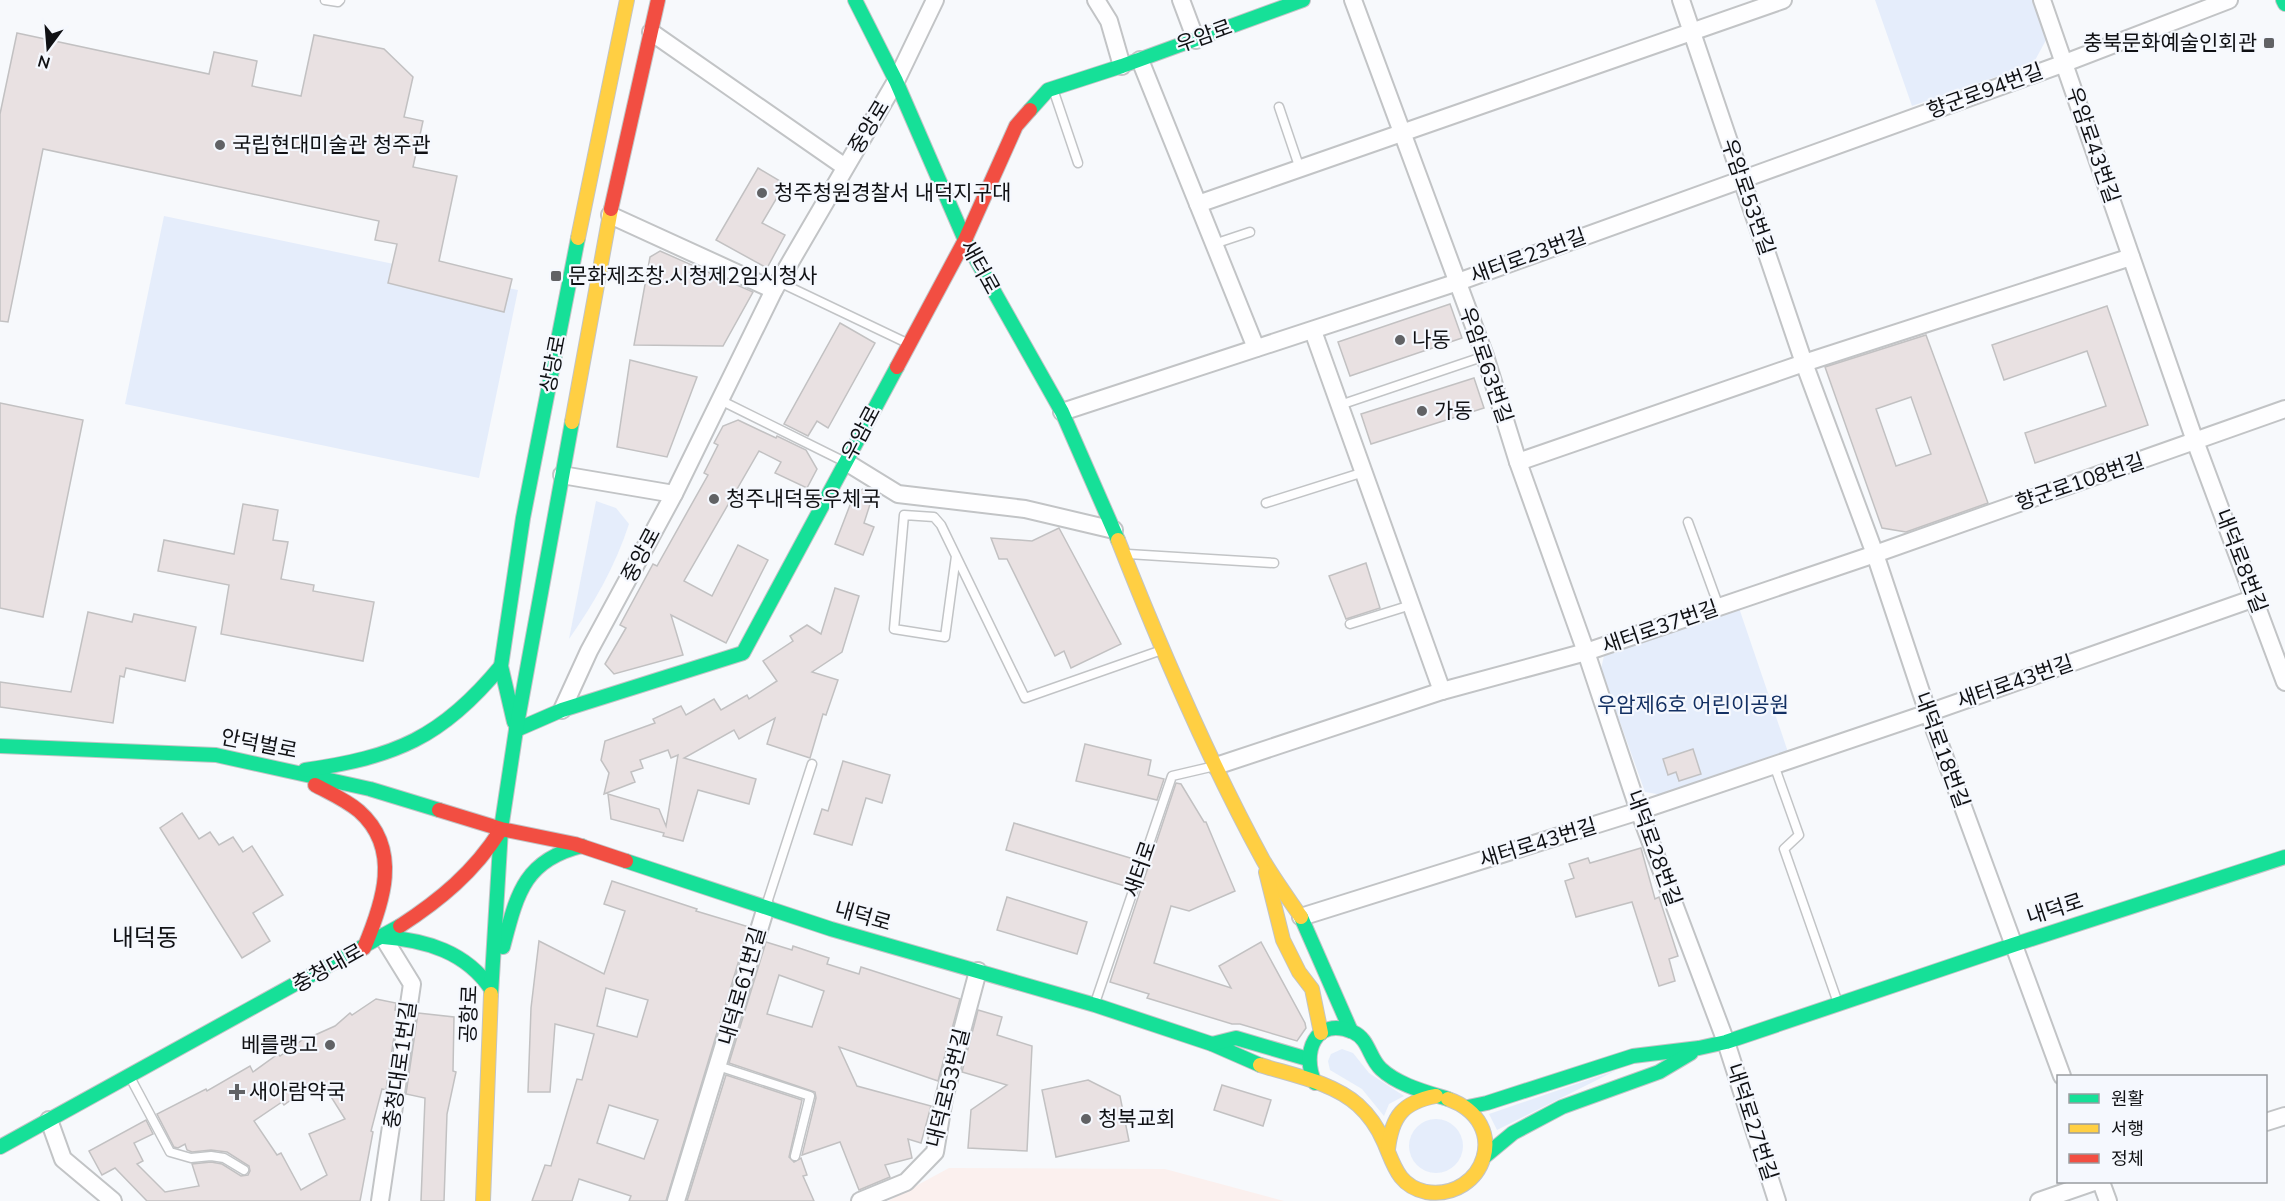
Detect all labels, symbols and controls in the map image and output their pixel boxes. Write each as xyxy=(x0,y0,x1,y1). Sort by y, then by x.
street label: 우암로 xyxy=(1172,13,1236,59)
north arrow xyxy=(18,18,78,78)
place label: 충북문화예술인회관 xyxy=(2083,29,2257,57)
marker: 충북문화예술인회관 xyxy=(2262,36,2276,50)
text: N xyxy=(35,49,53,74)
street label: 향군로94번길 xyxy=(1923,57,2047,125)
street label: 우암로43번길 xyxy=(2060,83,2126,207)
street label: 중앙로 xyxy=(842,95,896,159)
place label: 국립현대미술관 청주관 xyxy=(232,131,431,159)
street label: 우암로53번길 xyxy=(1715,135,1781,259)
marker: 국립현대미술관 청주관 xyxy=(213,138,227,152)
place label: 청주청원경찰서 내덕지구대 xyxy=(774,179,1011,207)
marker: 청주청원경찰서 내덕지구대 xyxy=(755,186,769,200)
street label: 새터로23번길 xyxy=(1466,222,1590,290)
street label: 새터로 xyxy=(954,235,1006,299)
place label: 문화제조창.시청제2임시청사 xyxy=(568,262,817,290)
marker: 문화제조창.시청제2임시청사 xyxy=(549,269,563,283)
street label: 우암로63번길 xyxy=(1453,303,1519,427)
place label: 나동 xyxy=(1412,326,1451,354)
street label: 상당로 xyxy=(534,333,572,395)
marker: 나동 xyxy=(1393,333,1407,347)
place label: 가동 xyxy=(1434,397,1473,425)
street label: 우암로 xyxy=(835,401,887,465)
marker: 가동 xyxy=(1415,404,1429,418)
street label: 향군로108번길 xyxy=(2012,447,2148,517)
place label: 청주내덕동우체국 xyxy=(726,485,881,513)
marker: 청주내덕동우체국 xyxy=(707,492,721,506)
street label: 내덕로8번길 xyxy=(2208,505,2274,617)
street label: 중앙로 xyxy=(615,523,667,587)
street label: 새터로37번길 xyxy=(1598,594,1722,660)
street label: 새터로43번길 xyxy=(1953,649,2077,715)
street label: 내덕로18번길 xyxy=(1908,688,1976,812)
park label: 우암제6호 어린이공원 xyxy=(1597,691,1789,719)
street label: 안덕벌로 xyxy=(218,723,300,765)
street label: 내덕로28번길 xyxy=(1620,786,1688,910)
street label: 새터로43번길 xyxy=(1476,812,1600,874)
street label: 새터로 xyxy=(1117,837,1163,901)
street label: 내덕로 xyxy=(2023,887,2087,931)
street label: 내덕로 xyxy=(831,895,895,937)
district label: 내덕동 xyxy=(112,922,178,954)
street label: 내덕로61번길 xyxy=(712,924,772,1048)
street label: 충청대로 xyxy=(287,937,369,999)
street label: 공항로 xyxy=(454,985,484,1043)
street label: 충청대로1번길 xyxy=(377,999,423,1131)
street label: 내덕로53번길 xyxy=(920,1026,976,1150)
place label: 베를랭고 xyxy=(241,1031,318,1059)
marker: 베를랭고 xyxy=(323,1038,337,1052)
street label: 내덕로27번길 xyxy=(1720,1060,1784,1184)
legend xyxy=(2057,1075,2267,1183)
place label: 새아람약국 xyxy=(249,1078,346,1106)
marker: 새아람약국 xyxy=(230,1085,244,1099)
text: 원활 xyxy=(2111,1087,2144,1111)
place label: 청북교회 xyxy=(1098,1105,1175,1133)
marker: 청북교회 xyxy=(1079,1112,1093,1126)
text: 서행 xyxy=(2111,1117,2144,1141)
text: 정체 xyxy=(2111,1147,2144,1171)

